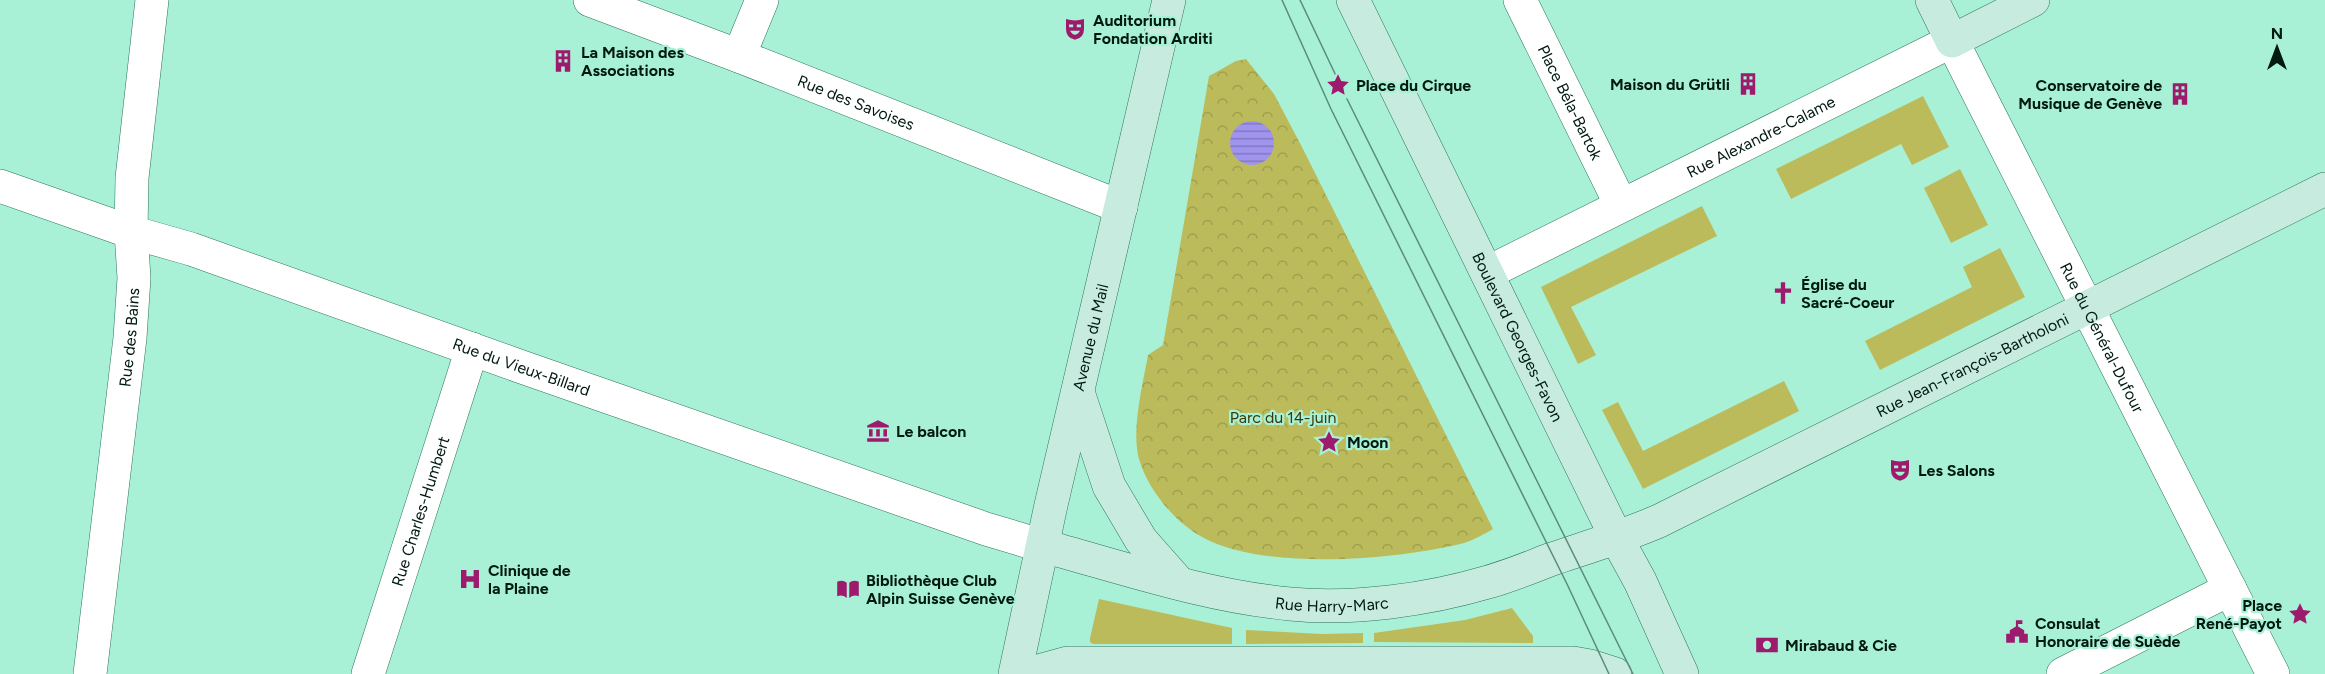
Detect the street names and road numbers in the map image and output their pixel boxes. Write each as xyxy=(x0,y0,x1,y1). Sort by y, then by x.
street label: Place Béla-Bartok xyxy=(1534,42,1607,163)
street label: Rue des Savoises xyxy=(795,71,917,134)
street label: Rue Alexandre-Calame xyxy=(1683,91,1838,181)
street label: Boulevard Georges-Favon xyxy=(1468,249,1567,425)
street label: Rue du Général-Dufour xyxy=(2056,259,2149,416)
street label: Avenue du Mail xyxy=(1068,282,1112,393)
street label: Rue des Bains xyxy=(115,287,143,388)
street label: Rue Jean-François-Bartholoni xyxy=(1873,309,2072,421)
street label: Rue du Vieux-Billard xyxy=(450,334,593,400)
street label: Rue Charles-Humbert xyxy=(387,434,453,589)
street label: Rue Harry-Marc xyxy=(1274,593,1390,615)

